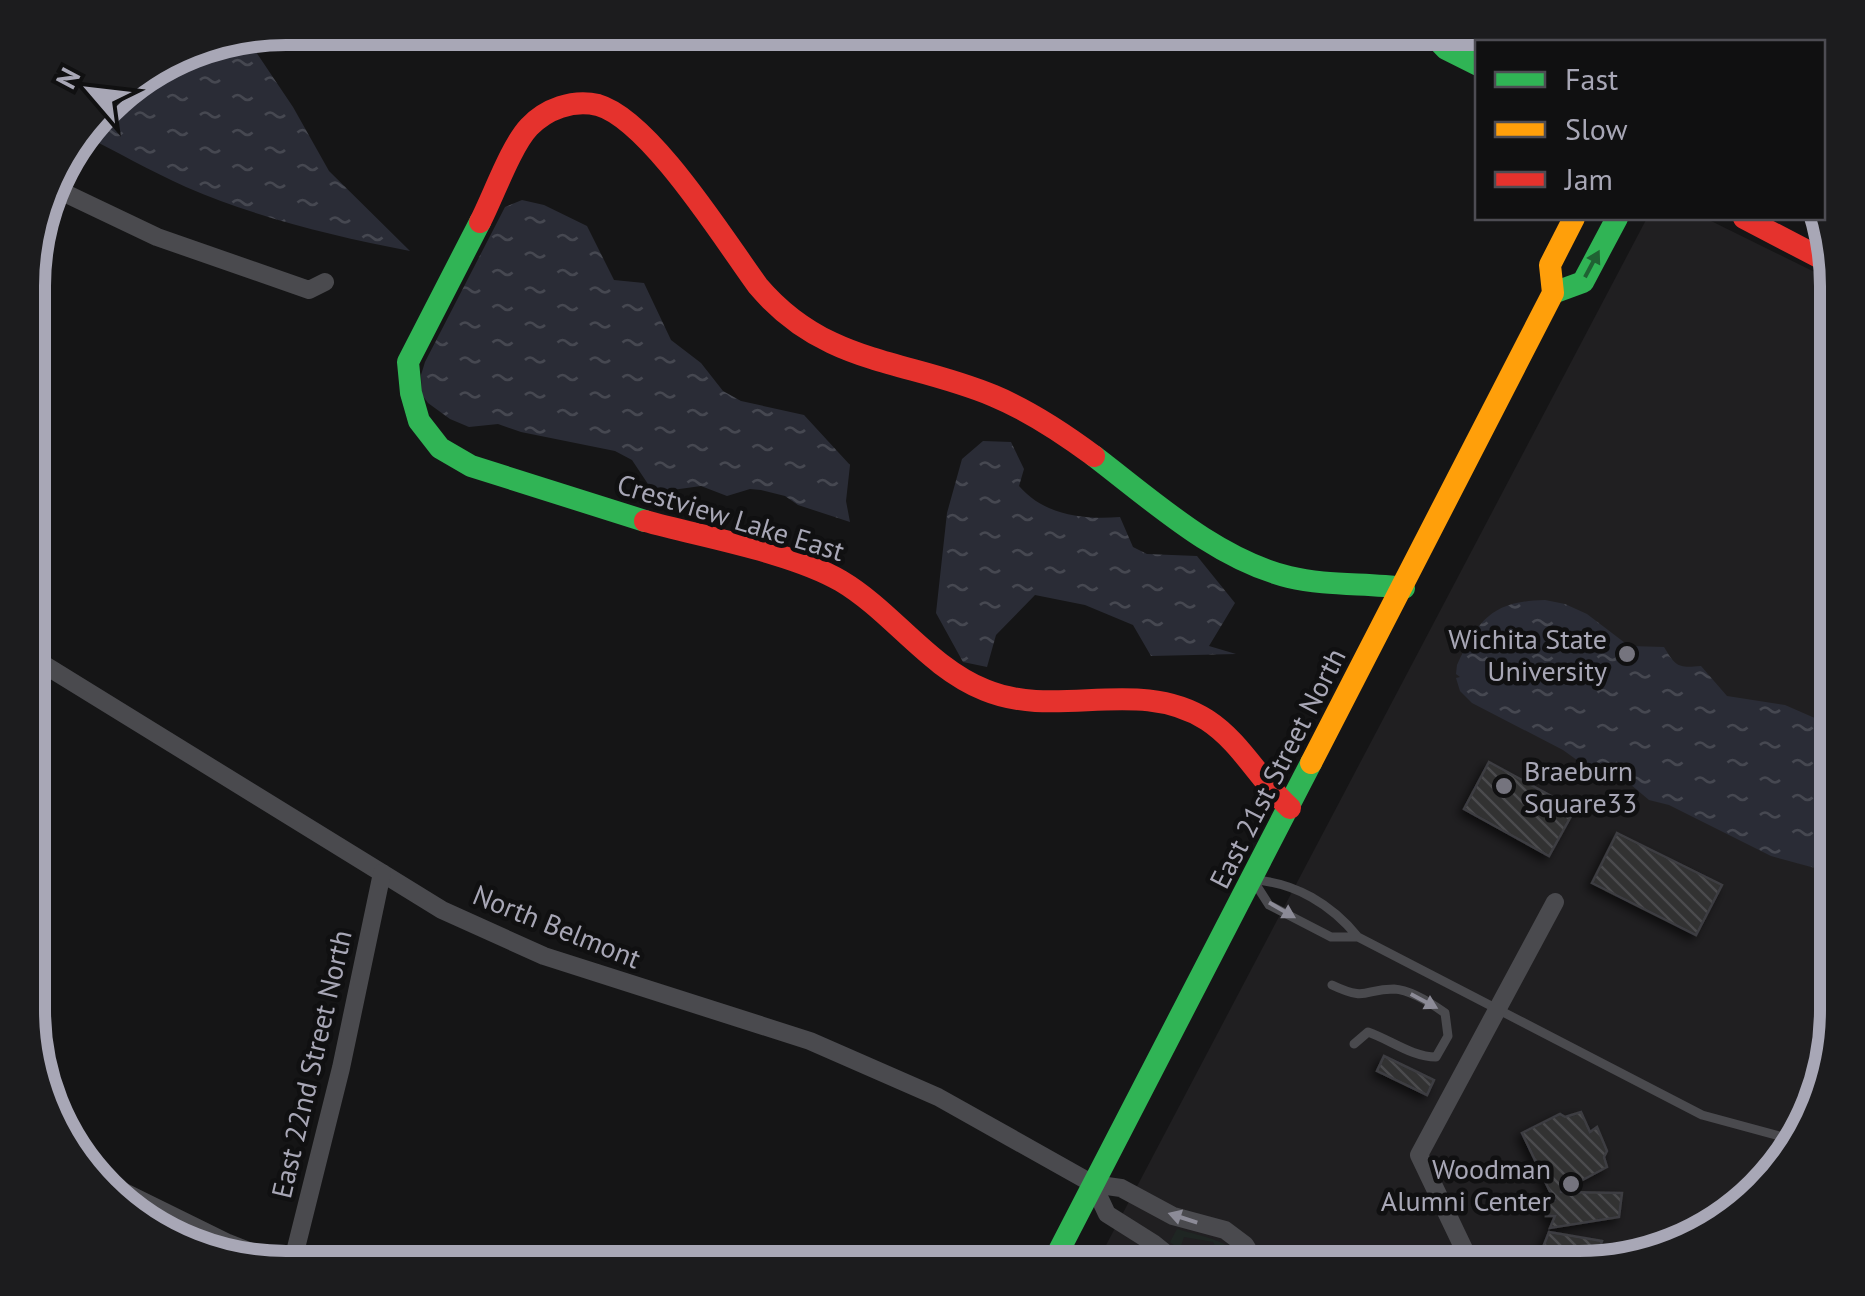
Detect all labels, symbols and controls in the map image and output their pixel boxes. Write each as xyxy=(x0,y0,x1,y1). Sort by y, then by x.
north arrow xyxy=(40,40,140,140)
legend xyxy=(1475,40,1825,220)
text: Fast xyxy=(1565,59,1618,98)
text: N xyxy=(47,61,88,95)
text: Slow xyxy=(1565,109,1628,148)
text: Jam xyxy=(1563,159,1613,198)
one-way arrow xyxy=(1583,249,1600,278)
street label: Crestview Lake East xyxy=(613,465,850,569)
place label: Wichita State University xyxy=(1448,620,1607,689)
street label: East 21st Street North xyxy=(1200,642,1354,894)
marker: Wichita State University xyxy=(1616,643,1638,665)
place label: Braeburn Square33 xyxy=(1524,752,1637,821)
marker: Braeburn Square33 xyxy=(1493,775,1515,797)
street label: North Belmont xyxy=(468,876,647,977)
one-way arrow xyxy=(1268,901,1296,919)
street label: East 22nd Street North xyxy=(262,926,360,1202)
one-way arrow xyxy=(1409,992,1438,1009)
place label: Woodman Alumni Center xyxy=(1381,1150,1551,1219)
marker: Woodman Alumni Center xyxy=(1560,1173,1582,1195)
one-way arrow xyxy=(1167,1210,1197,1225)

